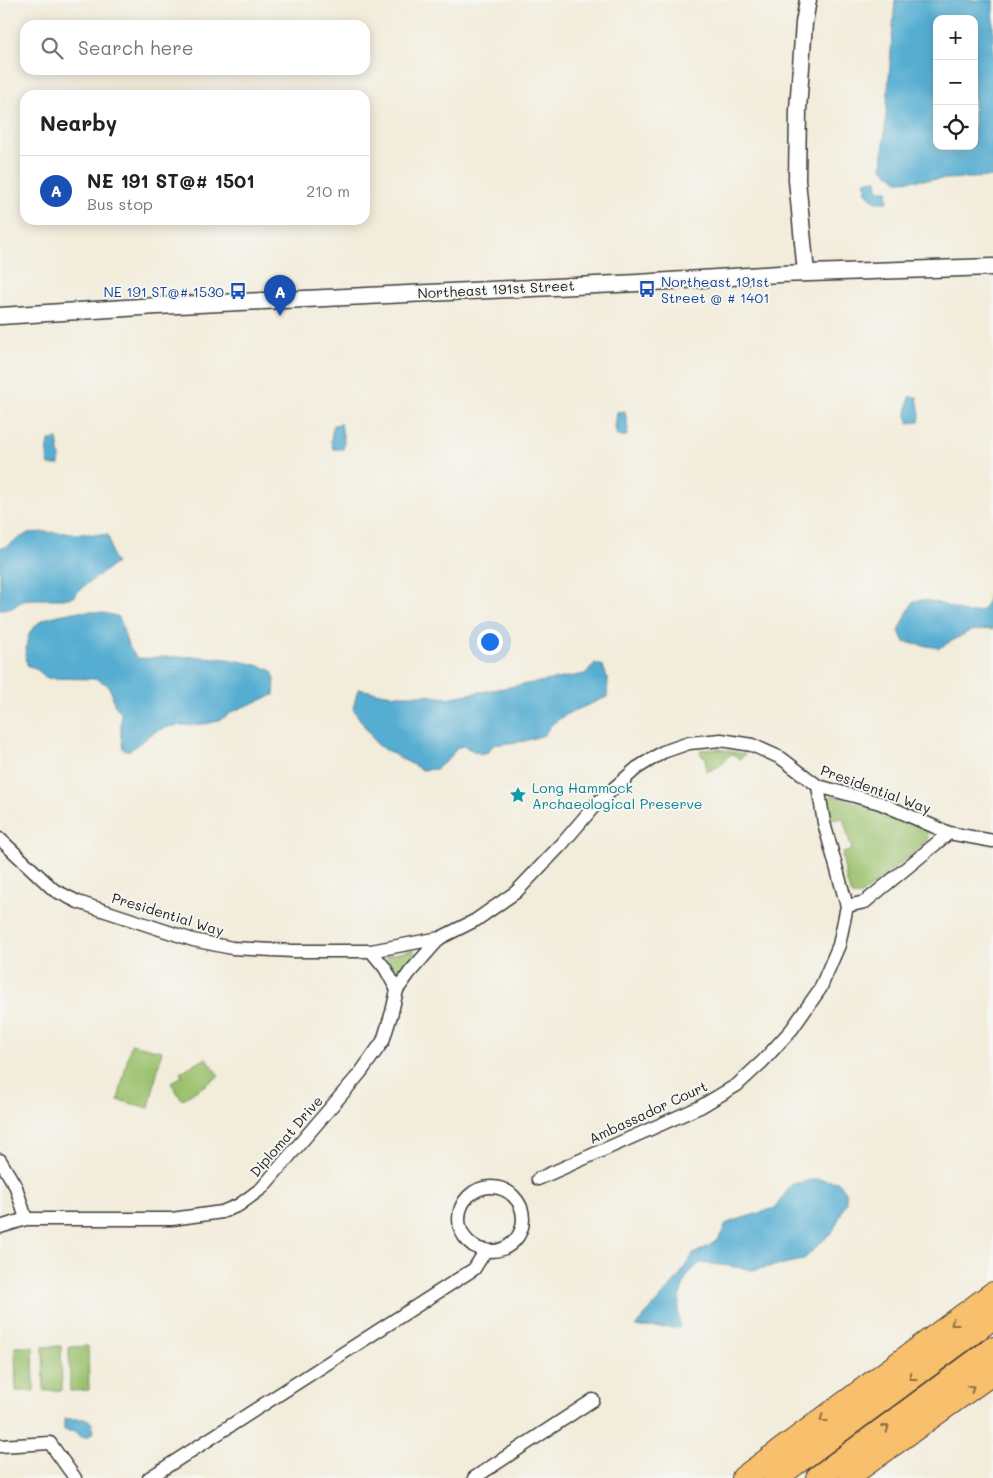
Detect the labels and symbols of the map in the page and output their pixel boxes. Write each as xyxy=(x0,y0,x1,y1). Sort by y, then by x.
place label: Northeast 191st Street @ # 1401 xyxy=(661,272,769,307)
pin: A xyxy=(264,275,296,316)
street label: Northeast 191st Street xyxy=(417,275,575,303)
bus stop icon: Northeast 191st Street @ # 1401 xyxy=(637,279,657,299)
bus stop icon: NE 191 ST@# 1530 xyxy=(228,281,248,301)
place label: NE 191 ST@# 1530 xyxy=(103,282,224,301)
your location xyxy=(477,629,503,655)
street label: Presidential Way xyxy=(818,760,934,818)
place label: Long Hammock Archaeological Preserve xyxy=(532,778,703,813)
place icon: Long Hammock Archaeological Preserve xyxy=(508,785,528,805)
street label: Presidential Way xyxy=(110,888,226,940)
street label: Ambassador Court xyxy=(586,1076,710,1148)
street label: Diplomat Drive xyxy=(245,1091,327,1181)
one-way arrow xyxy=(950,1317,960,1326)
one-way arrow xyxy=(908,1371,918,1380)
one-way arrow xyxy=(965,1385,975,1394)
one-way arrow xyxy=(820,1414,829,1422)
one-way arrow xyxy=(880,1426,889,1434)

